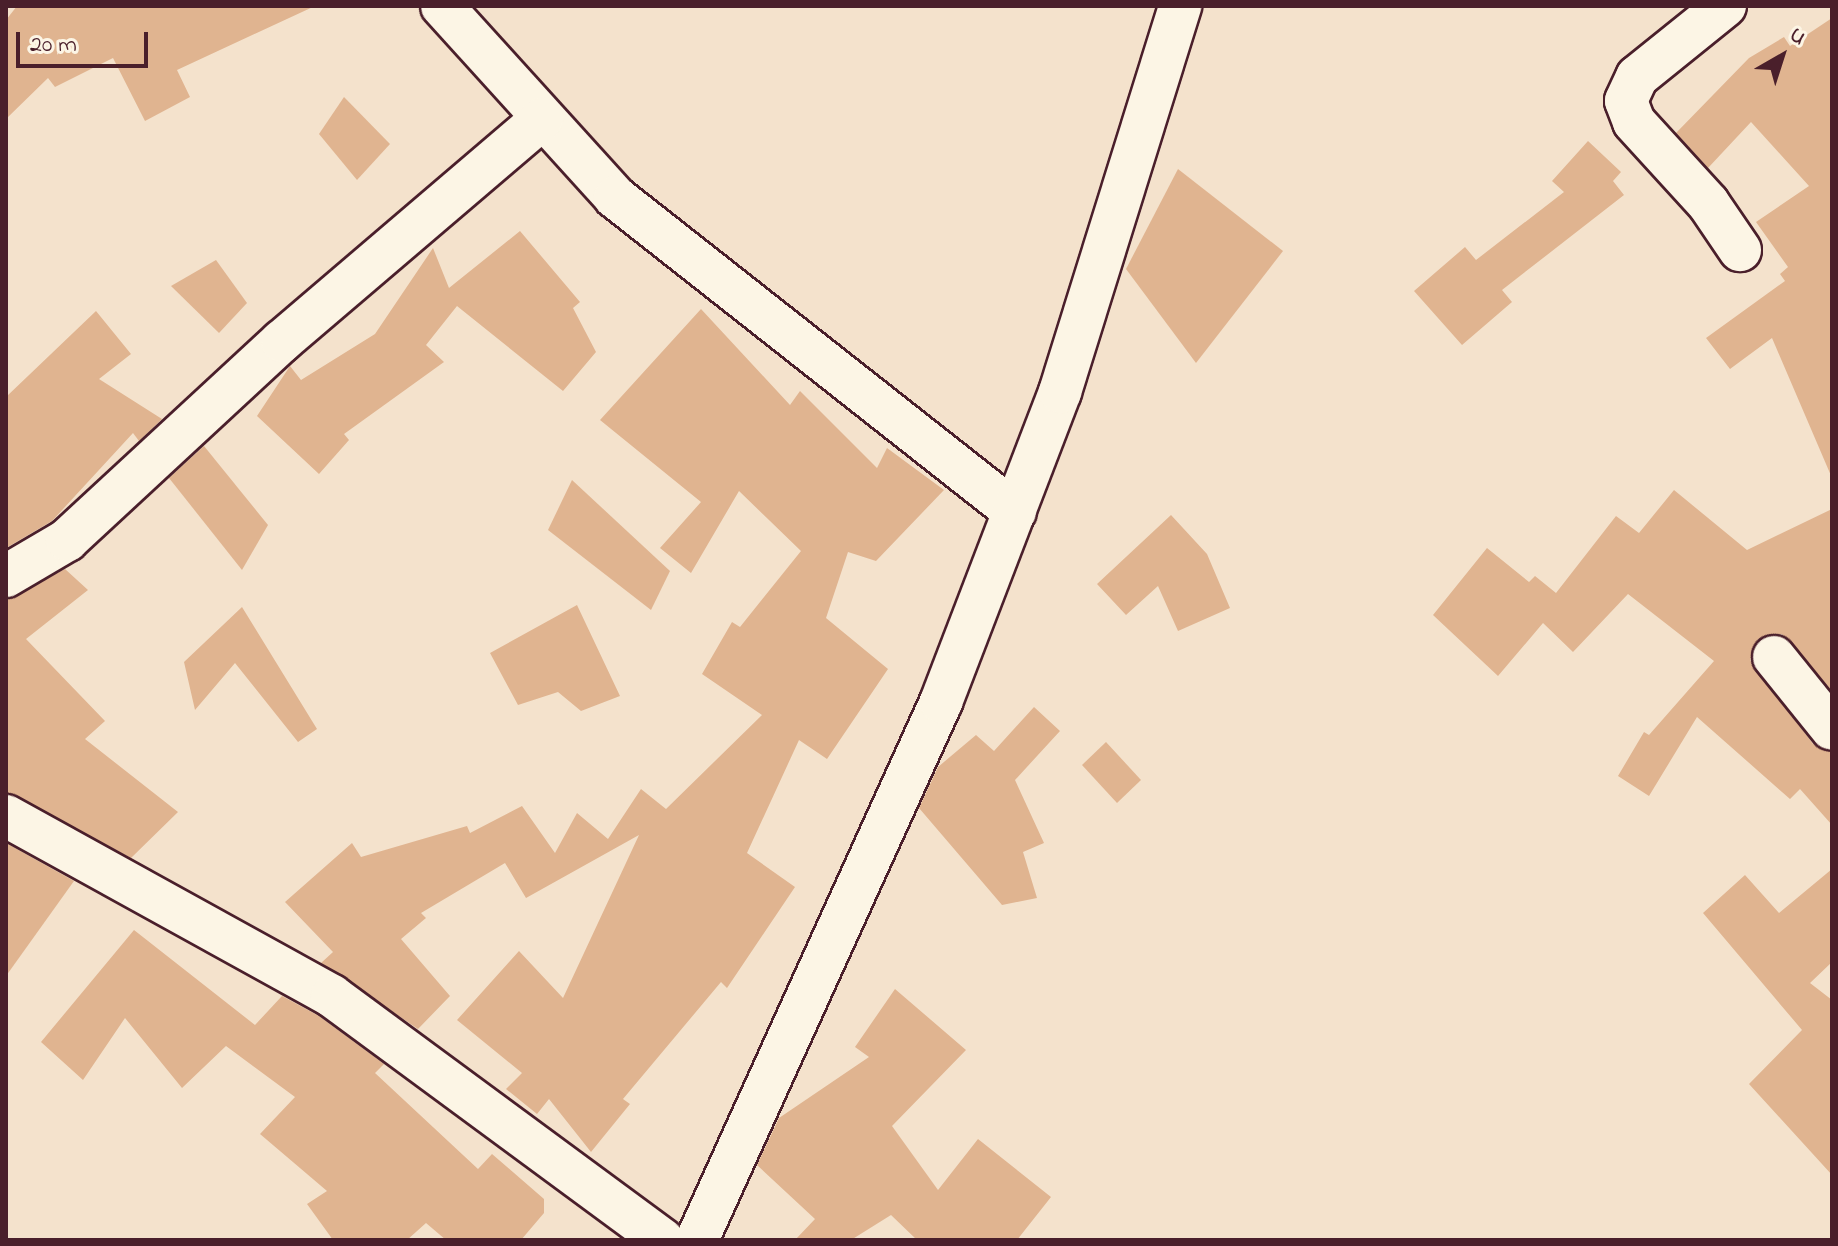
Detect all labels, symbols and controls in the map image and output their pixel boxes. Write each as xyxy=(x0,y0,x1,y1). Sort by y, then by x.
scale bar xyxy=(20,16,152,66)
north arrow xyxy=(1742,16,1822,96)
text: U xyxy=(1782,21,1813,54)
text: 20 m xyxy=(30,28,77,63)

